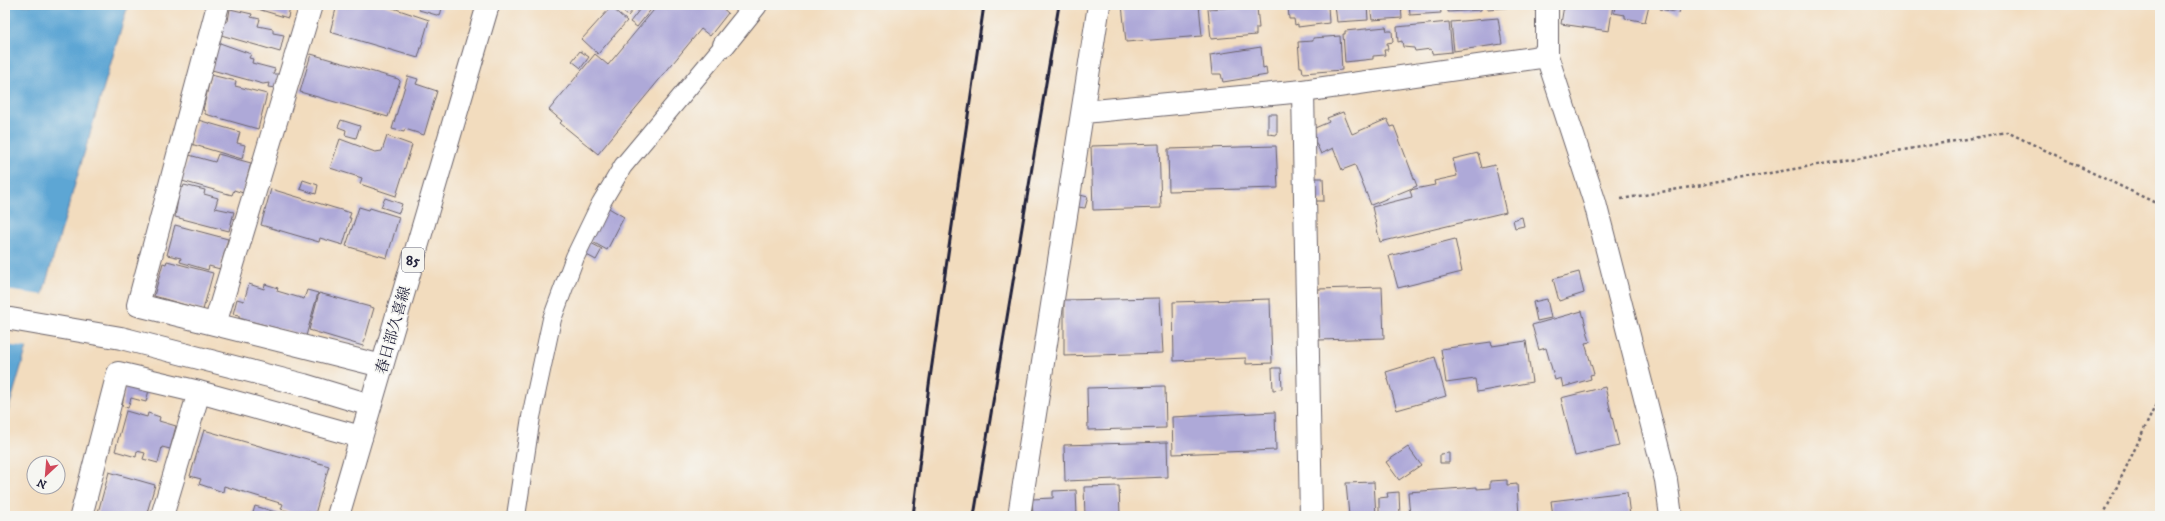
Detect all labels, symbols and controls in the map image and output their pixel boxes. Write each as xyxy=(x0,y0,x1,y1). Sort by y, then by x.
road number: 85 xyxy=(402,248,424,272)
street label: 春日部久喜線 xyxy=(372,284,415,376)
north arrow xyxy=(26,455,66,495)
text: N xyxy=(35,475,49,491)

